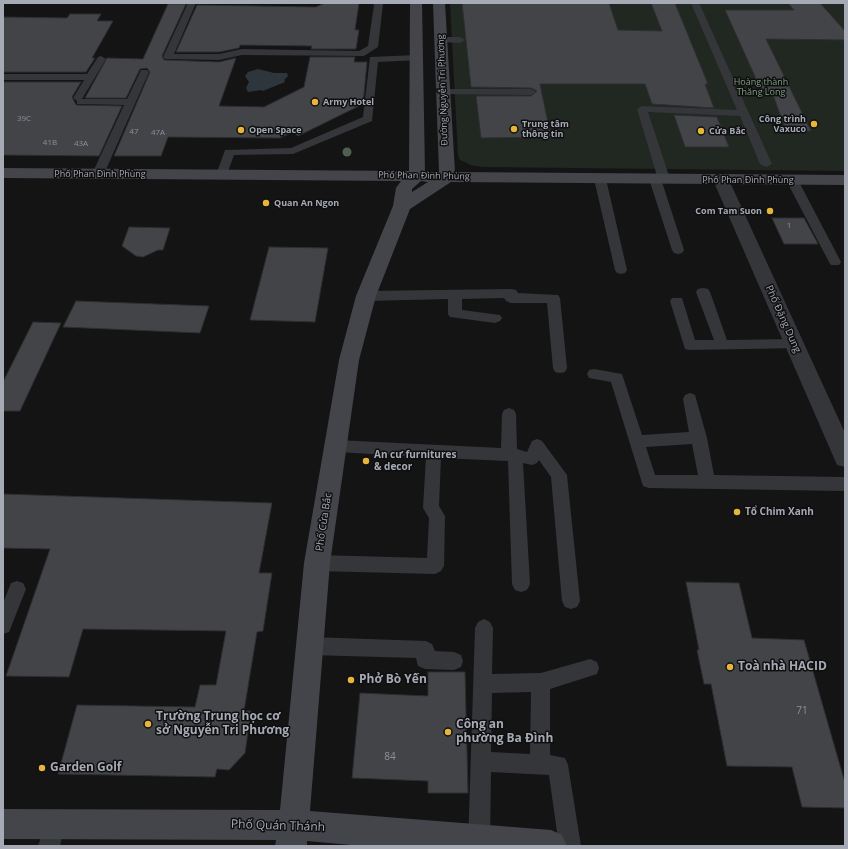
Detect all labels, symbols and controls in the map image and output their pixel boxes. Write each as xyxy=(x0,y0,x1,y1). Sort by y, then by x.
street label: Đường Nguyễn Tri Phương xyxy=(436,34,450,146)
park label: Hoàng thành Thăng Long xyxy=(734,77,788,98)
marker: Army Hotel xyxy=(310,97,320,107)
place label: Army Hotel xyxy=(323,97,374,107)
house number: 39C xyxy=(17,114,31,124)
place label: Công trình Vaxuco xyxy=(759,114,806,135)
place label: Trung tâm thông tin xyxy=(522,119,569,140)
marker: Công trình Vaxuco xyxy=(809,119,819,129)
marker: Trung tâm thông tin xyxy=(509,124,519,134)
marker: Open Space xyxy=(236,125,246,135)
place label: Open Space xyxy=(249,125,301,135)
marker: Cửa Bắc xyxy=(696,126,706,136)
place label: Cửa Bắc xyxy=(709,126,745,136)
house number: 47 xyxy=(129,127,139,137)
house number: 47A xyxy=(151,128,165,138)
house number: 41B xyxy=(43,138,57,148)
house number: 43A xyxy=(74,139,88,149)
street label: Phố Phan Đình Phùng xyxy=(54,169,146,179)
street label: Phố Phan Đình Phùng xyxy=(378,170,470,182)
street label: Phố Phan Đình Phùng xyxy=(702,175,794,185)
marker: Quan An Ngon xyxy=(261,198,271,208)
place label: Quan An Ngon xyxy=(274,198,339,208)
place label: Com Tam Suon xyxy=(695,206,762,216)
marker: Com Tam Suon xyxy=(765,206,775,216)
house number: 1 xyxy=(787,221,791,231)
street label: Phố Đặng Dung xyxy=(763,283,803,355)
place label: An cư furnitures & decor xyxy=(374,449,456,472)
marker: An cư furnitures & decor xyxy=(361,456,371,466)
street label: Phố Cửa Bắc xyxy=(313,492,335,552)
place label: Tổ Chim Xanh xyxy=(745,506,814,518)
marker: Tổ Chim Xanh xyxy=(732,507,742,517)
place label: Toà nhà HACID xyxy=(738,660,827,674)
marker: Toà nhà HACID xyxy=(725,662,735,672)
place label: Phở Bò Yến xyxy=(359,673,427,687)
marker: Phở Bò Yến xyxy=(346,675,356,685)
house number: 71 xyxy=(796,705,808,717)
place label: Trường Trung học cơ sở Nguyễn Tri Phương xyxy=(156,710,289,738)
place label: Công an phường Ba Đình xyxy=(456,718,553,746)
marker: Trường Trung học cơ sở Nguyễn Tri Phương xyxy=(143,719,153,729)
marker: Công an phường Ba Đình xyxy=(443,727,453,737)
house number: 84 xyxy=(384,751,396,763)
place label: Garden Golf xyxy=(50,761,122,775)
marker: Garden Golf xyxy=(37,763,47,773)
street label: Phố Quán Thánh xyxy=(231,817,325,835)

